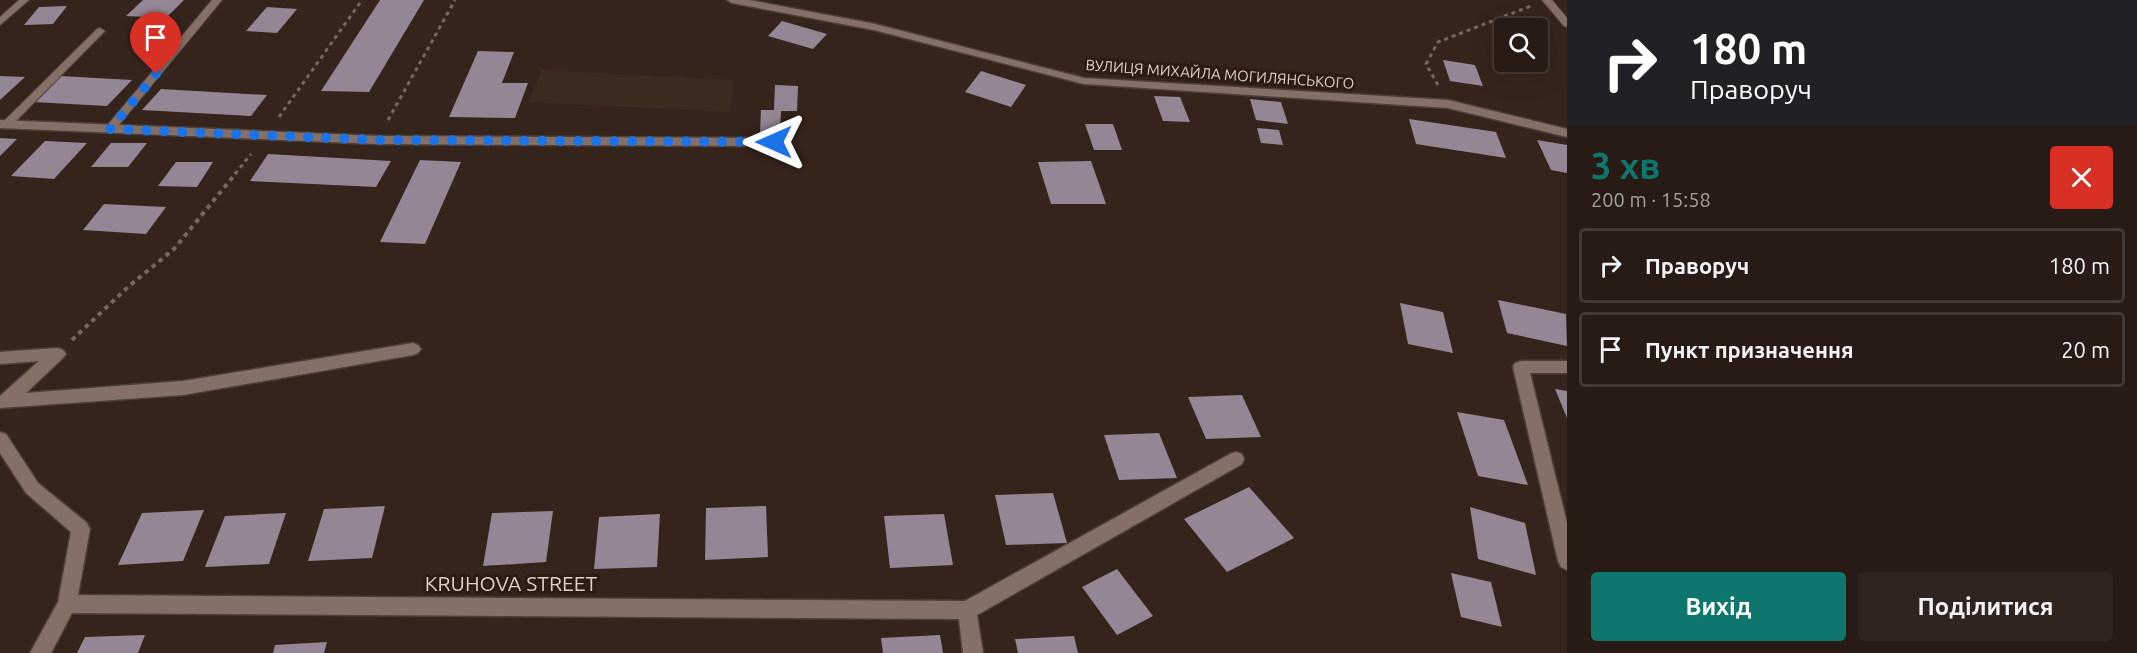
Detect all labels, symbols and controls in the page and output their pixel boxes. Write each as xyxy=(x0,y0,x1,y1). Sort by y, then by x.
pin xyxy=(130,12,181,74)
map controls xyxy=(1494,18,1548,72)
button: search xyxy=(1494,18,1548,72)
icon: arrive xyxy=(139,21,172,54)
icon: right xyxy=(1591,24,1669,102)
text: 180 m xyxy=(1690,25,1807,72)
street label: ВУЛИЦЯ МИХАЙЛА МОГИЛЯНСЬКОГО xyxy=(1085,56,1355,92)
text: Праворуч xyxy=(1690,74,1812,104)
position arrow xyxy=(742,110,806,174)
text: 3 хв xyxy=(1591,145,1660,186)
button: close xyxy=(2050,146,2113,209)
text: 200 m · 15:58 xyxy=(1591,188,1711,211)
icon: right xyxy=(1594,249,1627,282)
text: Праворуч xyxy=(1645,253,1749,278)
text: 180 m xyxy=(2049,253,2110,278)
icon: arrive xyxy=(1594,333,1627,366)
text: Пункт призначення xyxy=(1645,337,1854,362)
text: 20 m xyxy=(2061,337,2110,362)
street label: KRUHOVA STREET xyxy=(425,571,598,595)
button: Вихід xyxy=(1591,572,1846,641)
button: Поділитися xyxy=(1858,572,2113,641)

